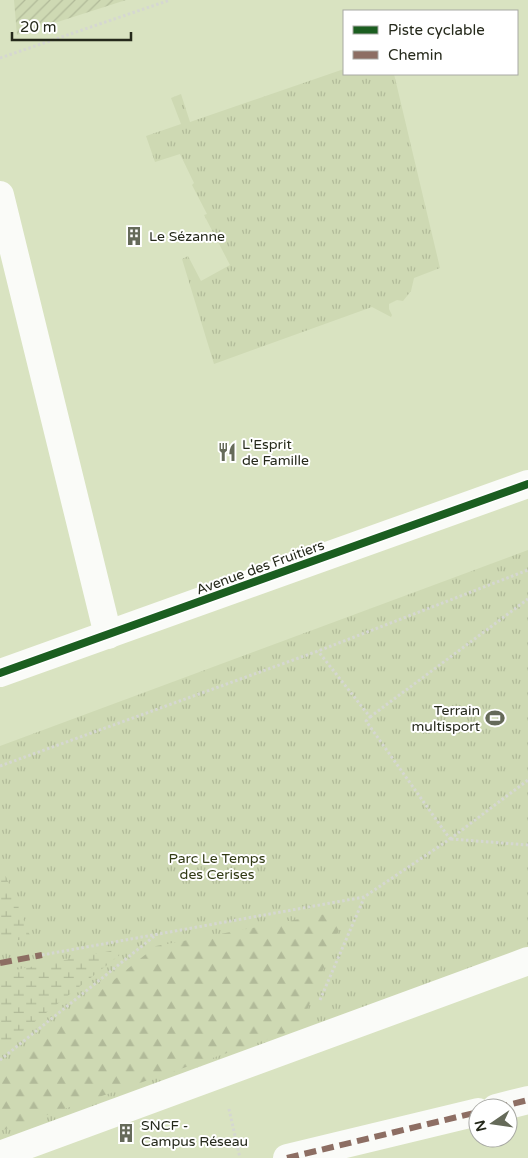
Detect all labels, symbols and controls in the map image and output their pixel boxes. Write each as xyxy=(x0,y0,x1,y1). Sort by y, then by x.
scale bar xyxy=(12,10,131,42)
legend xyxy=(343,10,518,75)
text: 20 m xyxy=(20,18,57,36)
text: Piste cyclable xyxy=(388,21,485,39)
text: Chemin xyxy=(388,46,443,64)
building icon: Le Sézanne xyxy=(123,225,145,247)
place label: Le Sézanne xyxy=(149,228,225,245)
place label: L'Esprit de Famille xyxy=(242,436,309,469)
restaurant icon: L'Esprit de Famille xyxy=(216,441,238,463)
street label: Avenue des Fruitiers xyxy=(194,536,327,599)
place label: Terrain multisport xyxy=(412,702,481,735)
sports icon: Terrain multisport xyxy=(484,707,506,729)
park label: Parc Le Temps des Cerises xyxy=(169,850,266,883)
north arrow xyxy=(468,1098,518,1148)
place label: SNCF - Campus Réseau xyxy=(141,1117,248,1150)
text: N xyxy=(471,1118,490,1133)
building icon: SNCF - Campus Réseau xyxy=(115,1122,137,1144)

